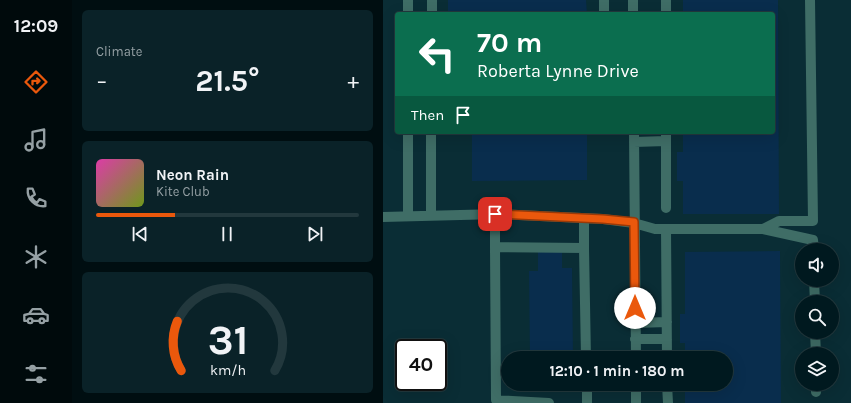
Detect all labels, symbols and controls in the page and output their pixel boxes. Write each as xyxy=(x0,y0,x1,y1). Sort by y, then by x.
text: 12:09 xyxy=(14,15,58,37)
text: 70 m xyxy=(477,26,542,59)
icon: left xyxy=(411,28,463,80)
text: Climate xyxy=(96,44,142,59)
text: Roberta Lynne Drive xyxy=(477,60,639,82)
text: 21.5° xyxy=(195,63,260,99)
icon: directions xyxy=(22,68,50,96)
text: − xyxy=(96,68,108,94)
text: + xyxy=(347,68,359,94)
icon: arrive xyxy=(452,104,474,126)
text: Then xyxy=(411,106,444,124)
icon: music xyxy=(22,126,50,154)
text: Neon Rain xyxy=(156,166,229,184)
icon: phone xyxy=(22,184,50,212)
text: Kite Club xyxy=(156,184,210,199)
pin xyxy=(478,197,512,231)
icon: arrive xyxy=(484,203,506,225)
icon: previous xyxy=(129,223,151,245)
icon: pause xyxy=(216,223,238,245)
icon: next xyxy=(304,223,326,245)
icon: climate xyxy=(22,243,50,271)
map controls xyxy=(795,243,839,391)
button: sound xyxy=(795,243,839,287)
position arrow xyxy=(614,287,656,329)
button: search xyxy=(795,295,839,339)
icon: car xyxy=(22,301,50,329)
text: 31 xyxy=(207,315,248,363)
speed limit sign: 40 xyxy=(395,339,447,391)
button: layers xyxy=(795,347,839,391)
icon: filters xyxy=(22,360,50,388)
text: km/h xyxy=(209,361,246,378)
text: 12:10 · 1 min · 180 m xyxy=(549,362,685,380)

